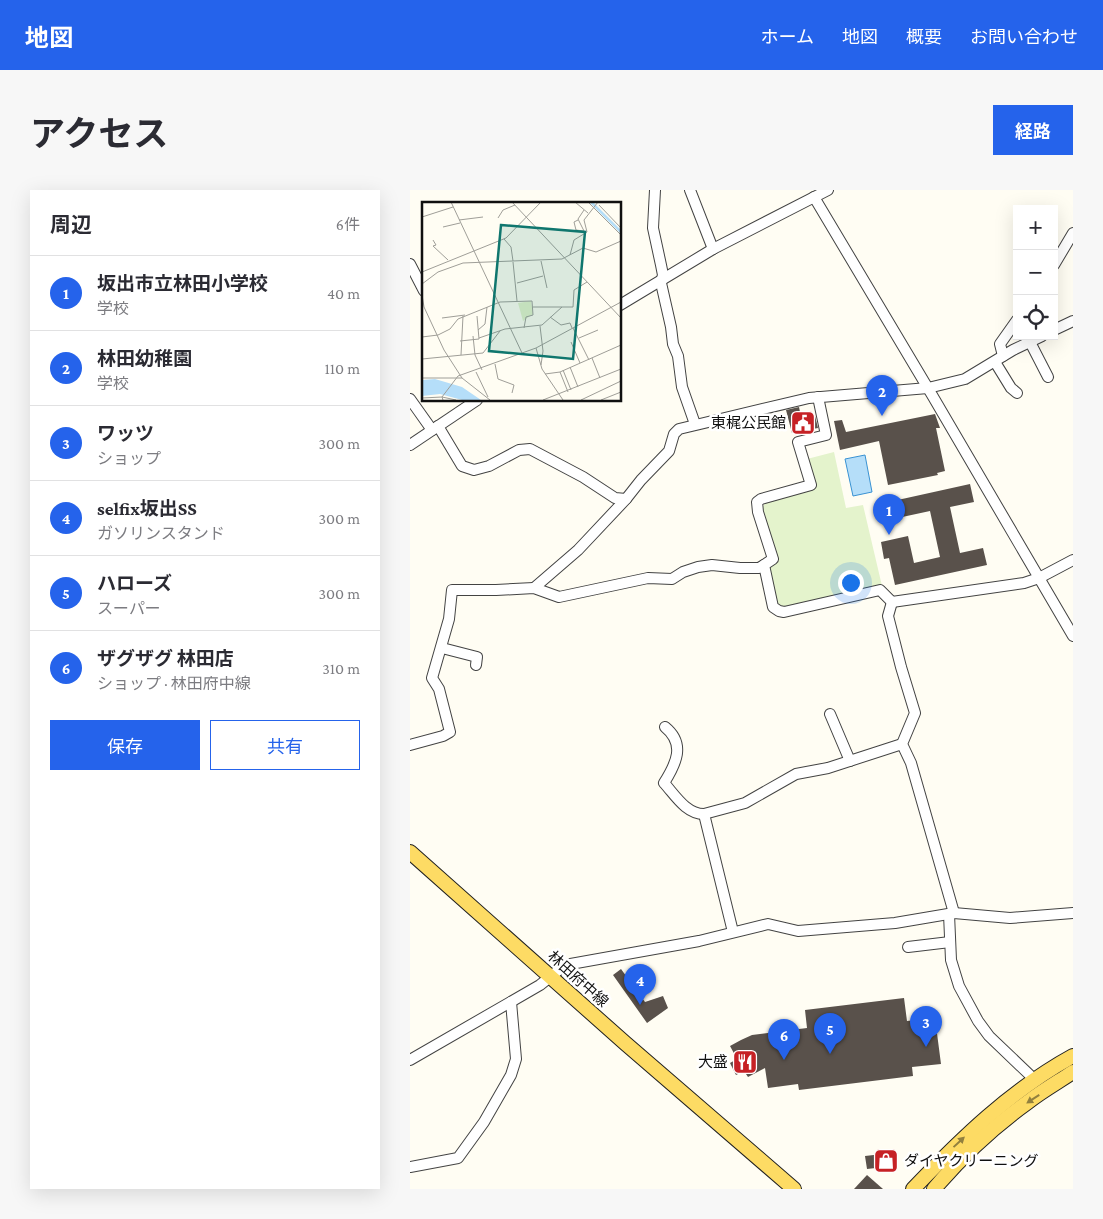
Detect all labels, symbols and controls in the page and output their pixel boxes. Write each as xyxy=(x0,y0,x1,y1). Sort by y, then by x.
text: 地図 xyxy=(25,24,73,51)
text: ホーム xyxy=(761,27,814,47)
text: 地図 xyxy=(842,27,878,47)
text: 概要 xyxy=(906,27,942,47)
text: お問い合わせ xyxy=(970,27,1078,47)
button: 経路 xyxy=(993,105,1073,155)
text: アクセス xyxy=(30,115,168,154)
inset map xyxy=(422,202,621,401)
map controls xyxy=(1013,205,1058,340)
button: + xyxy=(1013,205,1058,250)
text: 周辺 xyxy=(50,213,92,237)
text: 6件 xyxy=(336,216,360,233)
button: − xyxy=(1013,250,1058,295)
text: 坂出市立林田小学校 xyxy=(97,273,268,294)
text: 1 xyxy=(63,285,69,302)
text: 40 m xyxy=(327,285,360,302)
button: locate xyxy=(1013,295,1058,340)
text: 学校 xyxy=(97,300,129,317)
text: 林田幼稚園 xyxy=(97,348,192,369)
text: 2 xyxy=(62,360,70,377)
text: 110 m xyxy=(324,360,360,377)
text: 学校 xyxy=(97,375,129,392)
pin: 2 xyxy=(866,375,898,416)
public building icon: 東梶公民館 xyxy=(790,410,816,436)
place label: 東梶公民館 xyxy=(711,415,786,431)
text: ワッツ xyxy=(97,423,154,444)
text: 3 xyxy=(62,435,70,452)
text: 300 m xyxy=(318,435,360,452)
text: ショップ xyxy=(97,450,161,467)
pin: 1 xyxy=(873,494,905,535)
text: selfix坂出SS xyxy=(97,498,197,519)
text: 4 xyxy=(62,510,70,527)
text: 300 m xyxy=(318,510,360,527)
text: ガソリンスタンド xyxy=(97,525,225,542)
your location xyxy=(838,570,864,596)
text: ハローズ xyxy=(97,573,172,594)
text: 5 xyxy=(62,585,70,602)
text: 300 m xyxy=(318,585,360,602)
text: スーパー xyxy=(97,600,161,617)
text: ザグザグ 林田店 xyxy=(97,648,234,669)
text: 6 xyxy=(62,660,70,677)
text: 310 m xyxy=(322,660,360,677)
text: ショップ · 林田府中線 xyxy=(97,675,251,692)
button: 保存 xyxy=(50,720,200,770)
button: 共有 xyxy=(210,720,360,770)
street label: 林田府中線 xyxy=(545,948,611,1010)
pin: 4 xyxy=(624,964,656,1005)
pin: 3 xyxy=(910,1006,942,1047)
pin: 5 xyxy=(814,1013,846,1054)
pin: 6 xyxy=(768,1019,800,1060)
restaurant icon: 大盛 xyxy=(732,1049,758,1075)
place label: 大盛 xyxy=(698,1053,728,1070)
one-way arrow xyxy=(1026,1094,1039,1104)
one-way arrow xyxy=(953,1136,965,1148)
shop icon: ダイヤクリーニング xyxy=(873,1148,899,1174)
place label: ダイヤクリーニング xyxy=(904,1153,1039,1169)

